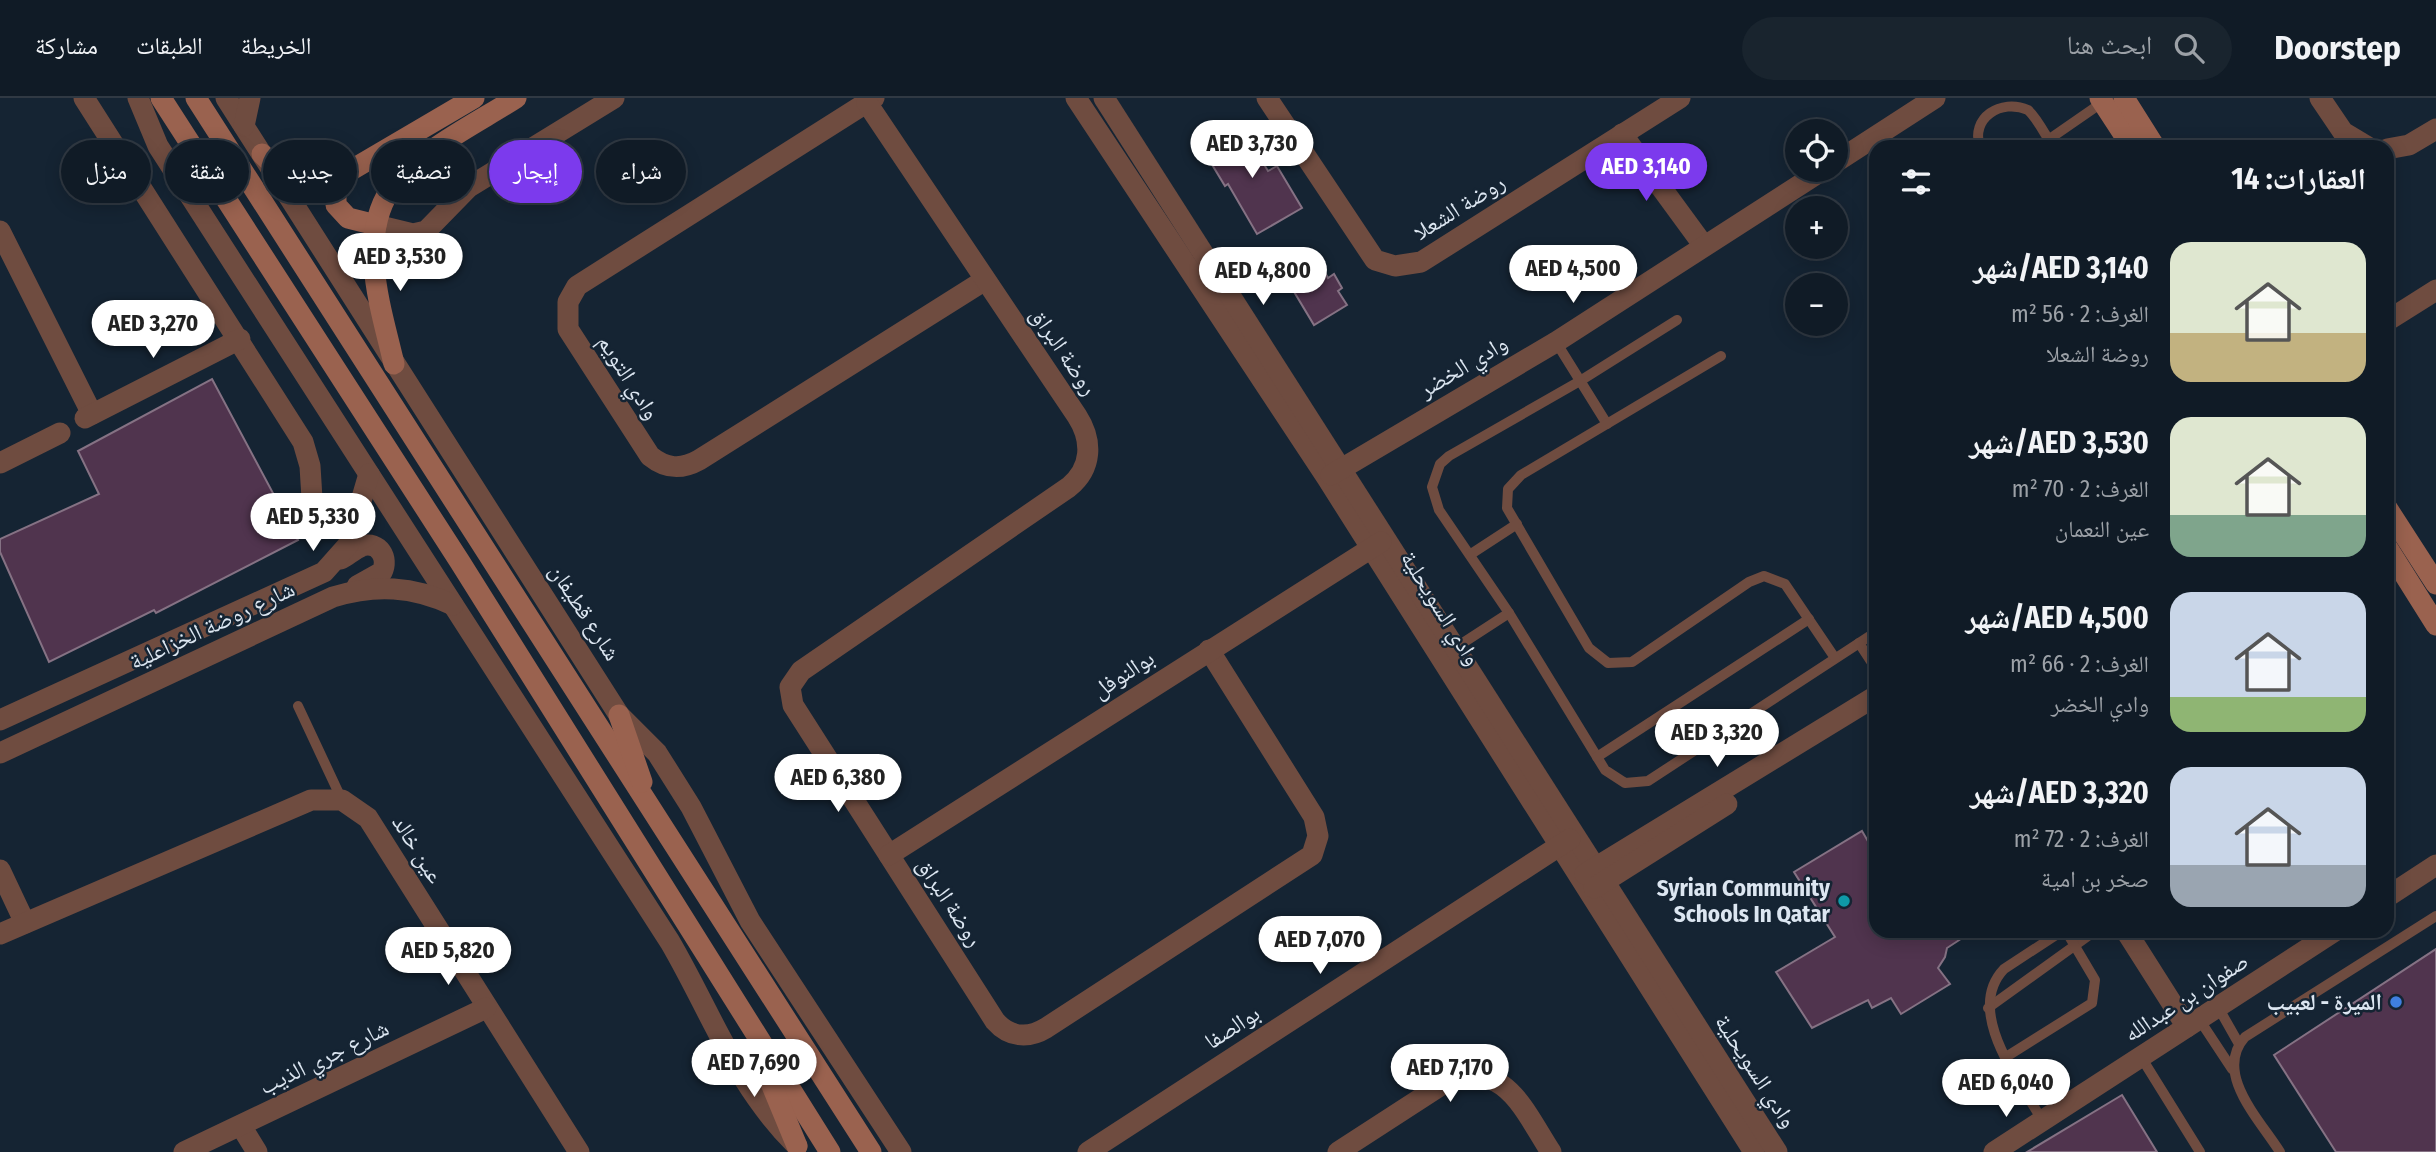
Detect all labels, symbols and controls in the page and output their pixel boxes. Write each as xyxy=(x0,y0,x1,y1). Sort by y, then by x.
search box xyxy=(1742,17,2232,80)
text: Doorstep xyxy=(2274,28,2401,68)
icon: search xyxy=(2170,29,2208,67)
text: ابحث هنا xyxy=(2067,30,2152,61)
text: مشاركة xyxy=(35,32,98,60)
text: الطبقات xyxy=(136,32,203,60)
text: الخريطة xyxy=(241,32,311,60)
map controls xyxy=(1785,119,1848,336)
button: locate xyxy=(1785,119,1848,182)
pin: AED 3,730 xyxy=(1172,120,1332,180)
text: AED 3,730 xyxy=(1206,129,1298,157)
chip: منزل xyxy=(61,140,151,203)
chip: شقة xyxy=(165,140,249,203)
chip: جديد xyxy=(263,140,357,203)
chip: تصفية xyxy=(371,140,475,203)
chip: إيجار xyxy=(489,140,582,203)
chip: شراء xyxy=(596,140,686,203)
pin: AED 3,140 xyxy=(1566,144,1726,203)
text: AED 3,140 xyxy=(1601,152,1691,180)
text: العقارات: 14 xyxy=(2231,161,2366,197)
icon: filters xyxy=(1897,163,1935,201)
street label: روضة الشعلا xyxy=(1408,168,1510,246)
button: + xyxy=(1785,196,1848,259)
pin: AED 3,530 xyxy=(320,234,480,293)
text: AED 3,530 xyxy=(354,242,446,270)
pin: AED 4,500 xyxy=(1493,246,1653,305)
pin: AED 4,800 xyxy=(1183,248,1343,307)
text: AED 3,140/شهر xyxy=(1973,250,2149,286)
text: AED 4,500 xyxy=(1525,254,1621,282)
text: AED 4,800 xyxy=(1215,256,1311,284)
icon: home xyxy=(2226,270,2310,354)
button: − xyxy=(1785,273,1848,336)
pin: AED 3,270 xyxy=(73,300,233,360)
text: الغرف: 2 · 56 m² xyxy=(2011,300,2149,328)
street label: روضة البراق xyxy=(1024,302,1104,400)
text: AED 3,270 xyxy=(108,309,198,337)
street label: وادي التويم xyxy=(588,329,666,427)
street label: وادي الخضر xyxy=(1413,329,1515,408)
text: روضة الشعلا xyxy=(2046,340,2149,368)
text: AED 3,530/شهر xyxy=(1969,425,2149,461)
icon: home xyxy=(2226,445,2310,529)
text: الغرف: 2 · 70 m² xyxy=(2012,475,2149,503)
pin: AED 5,330 xyxy=(233,494,393,553)
text: AED 5,330 xyxy=(266,502,360,530)
text: عين النعمان xyxy=(2055,515,2149,543)
street label: وادي السويحلية xyxy=(1391,546,1487,673)
street label: شارع قطيفان xyxy=(543,558,627,666)
street label: شارع روضة الخزاعلية xyxy=(125,574,299,676)
text: AED 4,500/شهر xyxy=(1966,600,2149,636)
icon: home xyxy=(2226,620,2310,704)
street label: بوالنوفل xyxy=(1087,644,1159,704)
text: الغرف: 2 · 66 m² xyxy=(2010,650,2149,678)
text: وادي الخضر xyxy=(2051,690,2149,718)
pin: AED 3,320 xyxy=(1637,710,1797,769)
text: AED 3,320 xyxy=(1671,718,1763,746)
pin: AED 6,380 xyxy=(758,754,918,814)
text: AED 6,380 xyxy=(790,763,886,791)
text: AED 3,320/شهر xyxy=(1970,775,2149,811)
icon: home xyxy=(2226,795,2310,879)
street label: عين خالد xyxy=(386,810,450,889)
text: الغرف: 2 · 72 m² xyxy=(2014,825,2149,853)
street label: روضة البراق xyxy=(911,852,989,952)
text: صخر بن امية xyxy=(2041,865,2149,893)
place label: Syrian Community Schools In Qatar xyxy=(1657,874,1831,928)
marker: Syrian Community Schools In Qatar xyxy=(1836,893,1852,909)
pin: AED 7,070 xyxy=(1240,916,1400,976)
text: AED 7,070 xyxy=(1275,925,1365,953)
pin: AED 5,820 xyxy=(368,928,528,987)
text: AED 5,820 xyxy=(401,936,495,964)
street label: صفوان بن عبدالله xyxy=(2118,946,2254,1048)
place label: الميرة - لعبيب xyxy=(2267,988,2382,1016)
marker: الميرة - لعبيب xyxy=(2388,994,2404,1010)
street label: بوالصفا xyxy=(1199,999,1265,1055)
street label: وادي السويحلية xyxy=(1705,1009,1803,1135)
street label: شارع جري الذيب xyxy=(255,1014,395,1105)
pin: AED 7,690 xyxy=(674,1040,834,1099)
pin: AED 7,170 xyxy=(1370,1044,1530,1104)
text: AED 7,690 xyxy=(708,1048,800,1076)
text: AED 7,170 xyxy=(1407,1053,1493,1081)
pin: AED 6,040 xyxy=(1926,1060,2086,1119)
text: AED 6,040 xyxy=(1958,1068,2054,1096)

